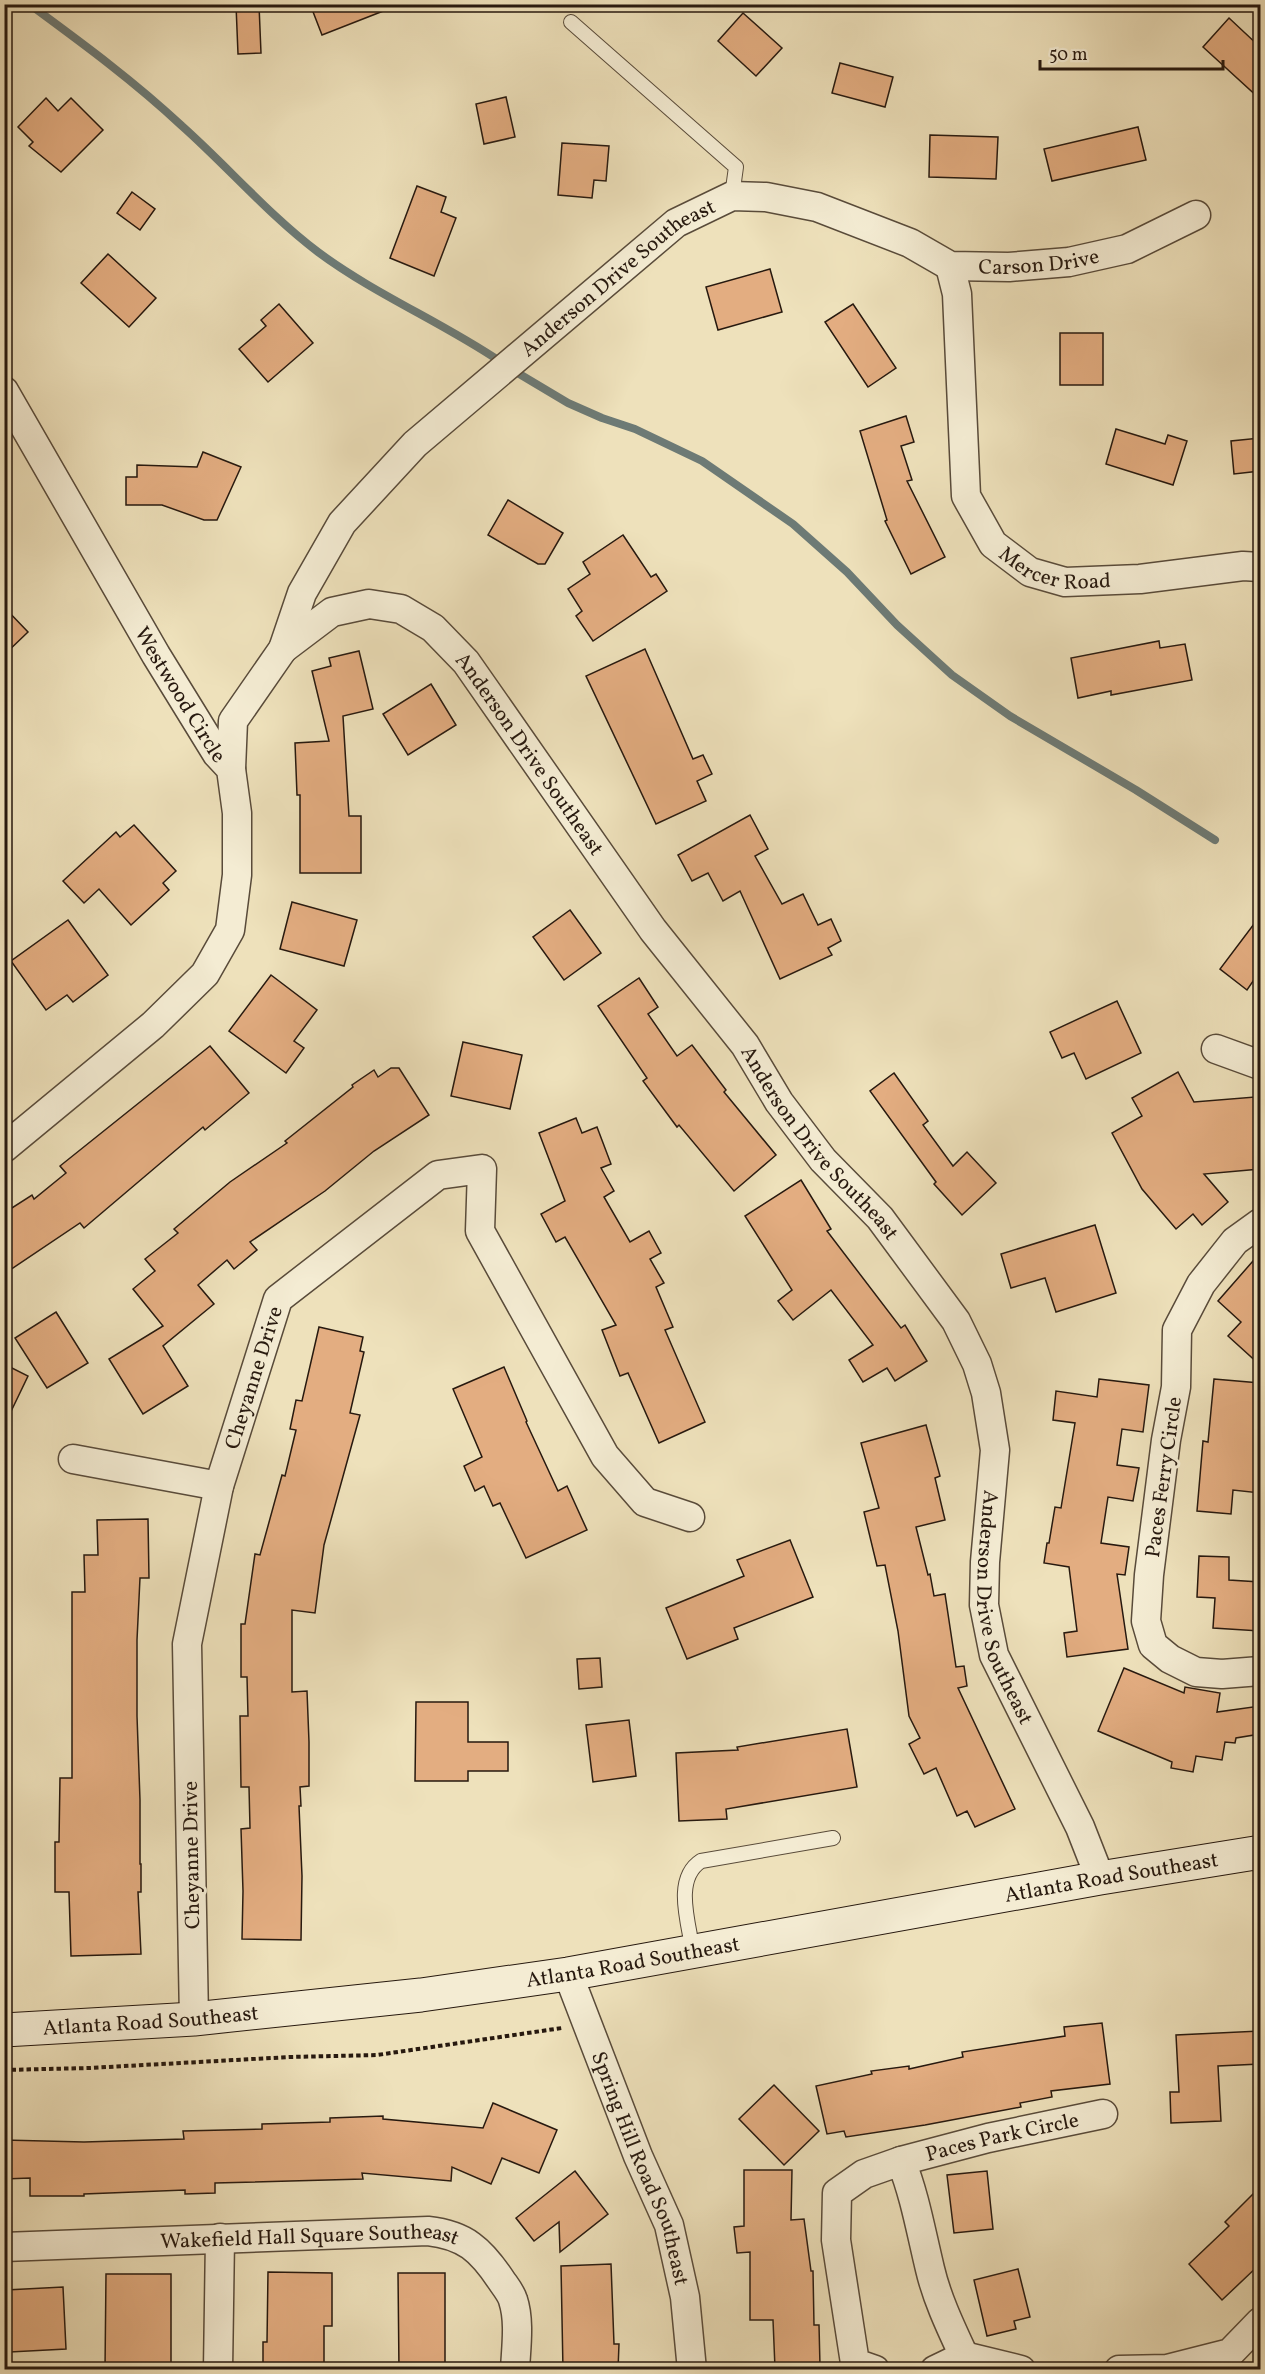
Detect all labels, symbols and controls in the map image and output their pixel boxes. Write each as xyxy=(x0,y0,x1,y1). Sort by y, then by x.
scale bar xyxy=(1040,33,1223,71)
text: 50 m xyxy=(1049,43,1088,68)
street label: Anderson Drive Southeast xyxy=(515,193,721,364)
street label: Carson Drive xyxy=(978,243,1102,283)
street label: Mercer Road xyxy=(992,540,1112,598)
street label: Westwood Circle xyxy=(127,622,231,770)
street label: Anderson Drive Southeast xyxy=(448,646,610,862)
street label: Anderson Drive Southeast xyxy=(733,1041,905,1247)
street label: Cheyanne Drive xyxy=(218,1303,291,1453)
street label: Paces Ferry Circle xyxy=(1139,1395,1190,1560)
street label: Anderson Drive Southeast xyxy=(968,1489,1040,1730)
street label: Cheyanne Drive xyxy=(177,1781,208,1929)
street label: Atlanta Road Southeast xyxy=(1002,1846,1220,1911)
street label: Atlanta Road Southeast xyxy=(524,1930,742,1996)
street label: Atlanta Road Southeast xyxy=(42,1999,260,2044)
street label: Spring Hill Road Southeast xyxy=(583,2048,695,2288)
street label: Paces Park Circle xyxy=(923,2106,1082,2170)
street label: Wakefield Hall Square Southeast xyxy=(160,2218,463,2257)

